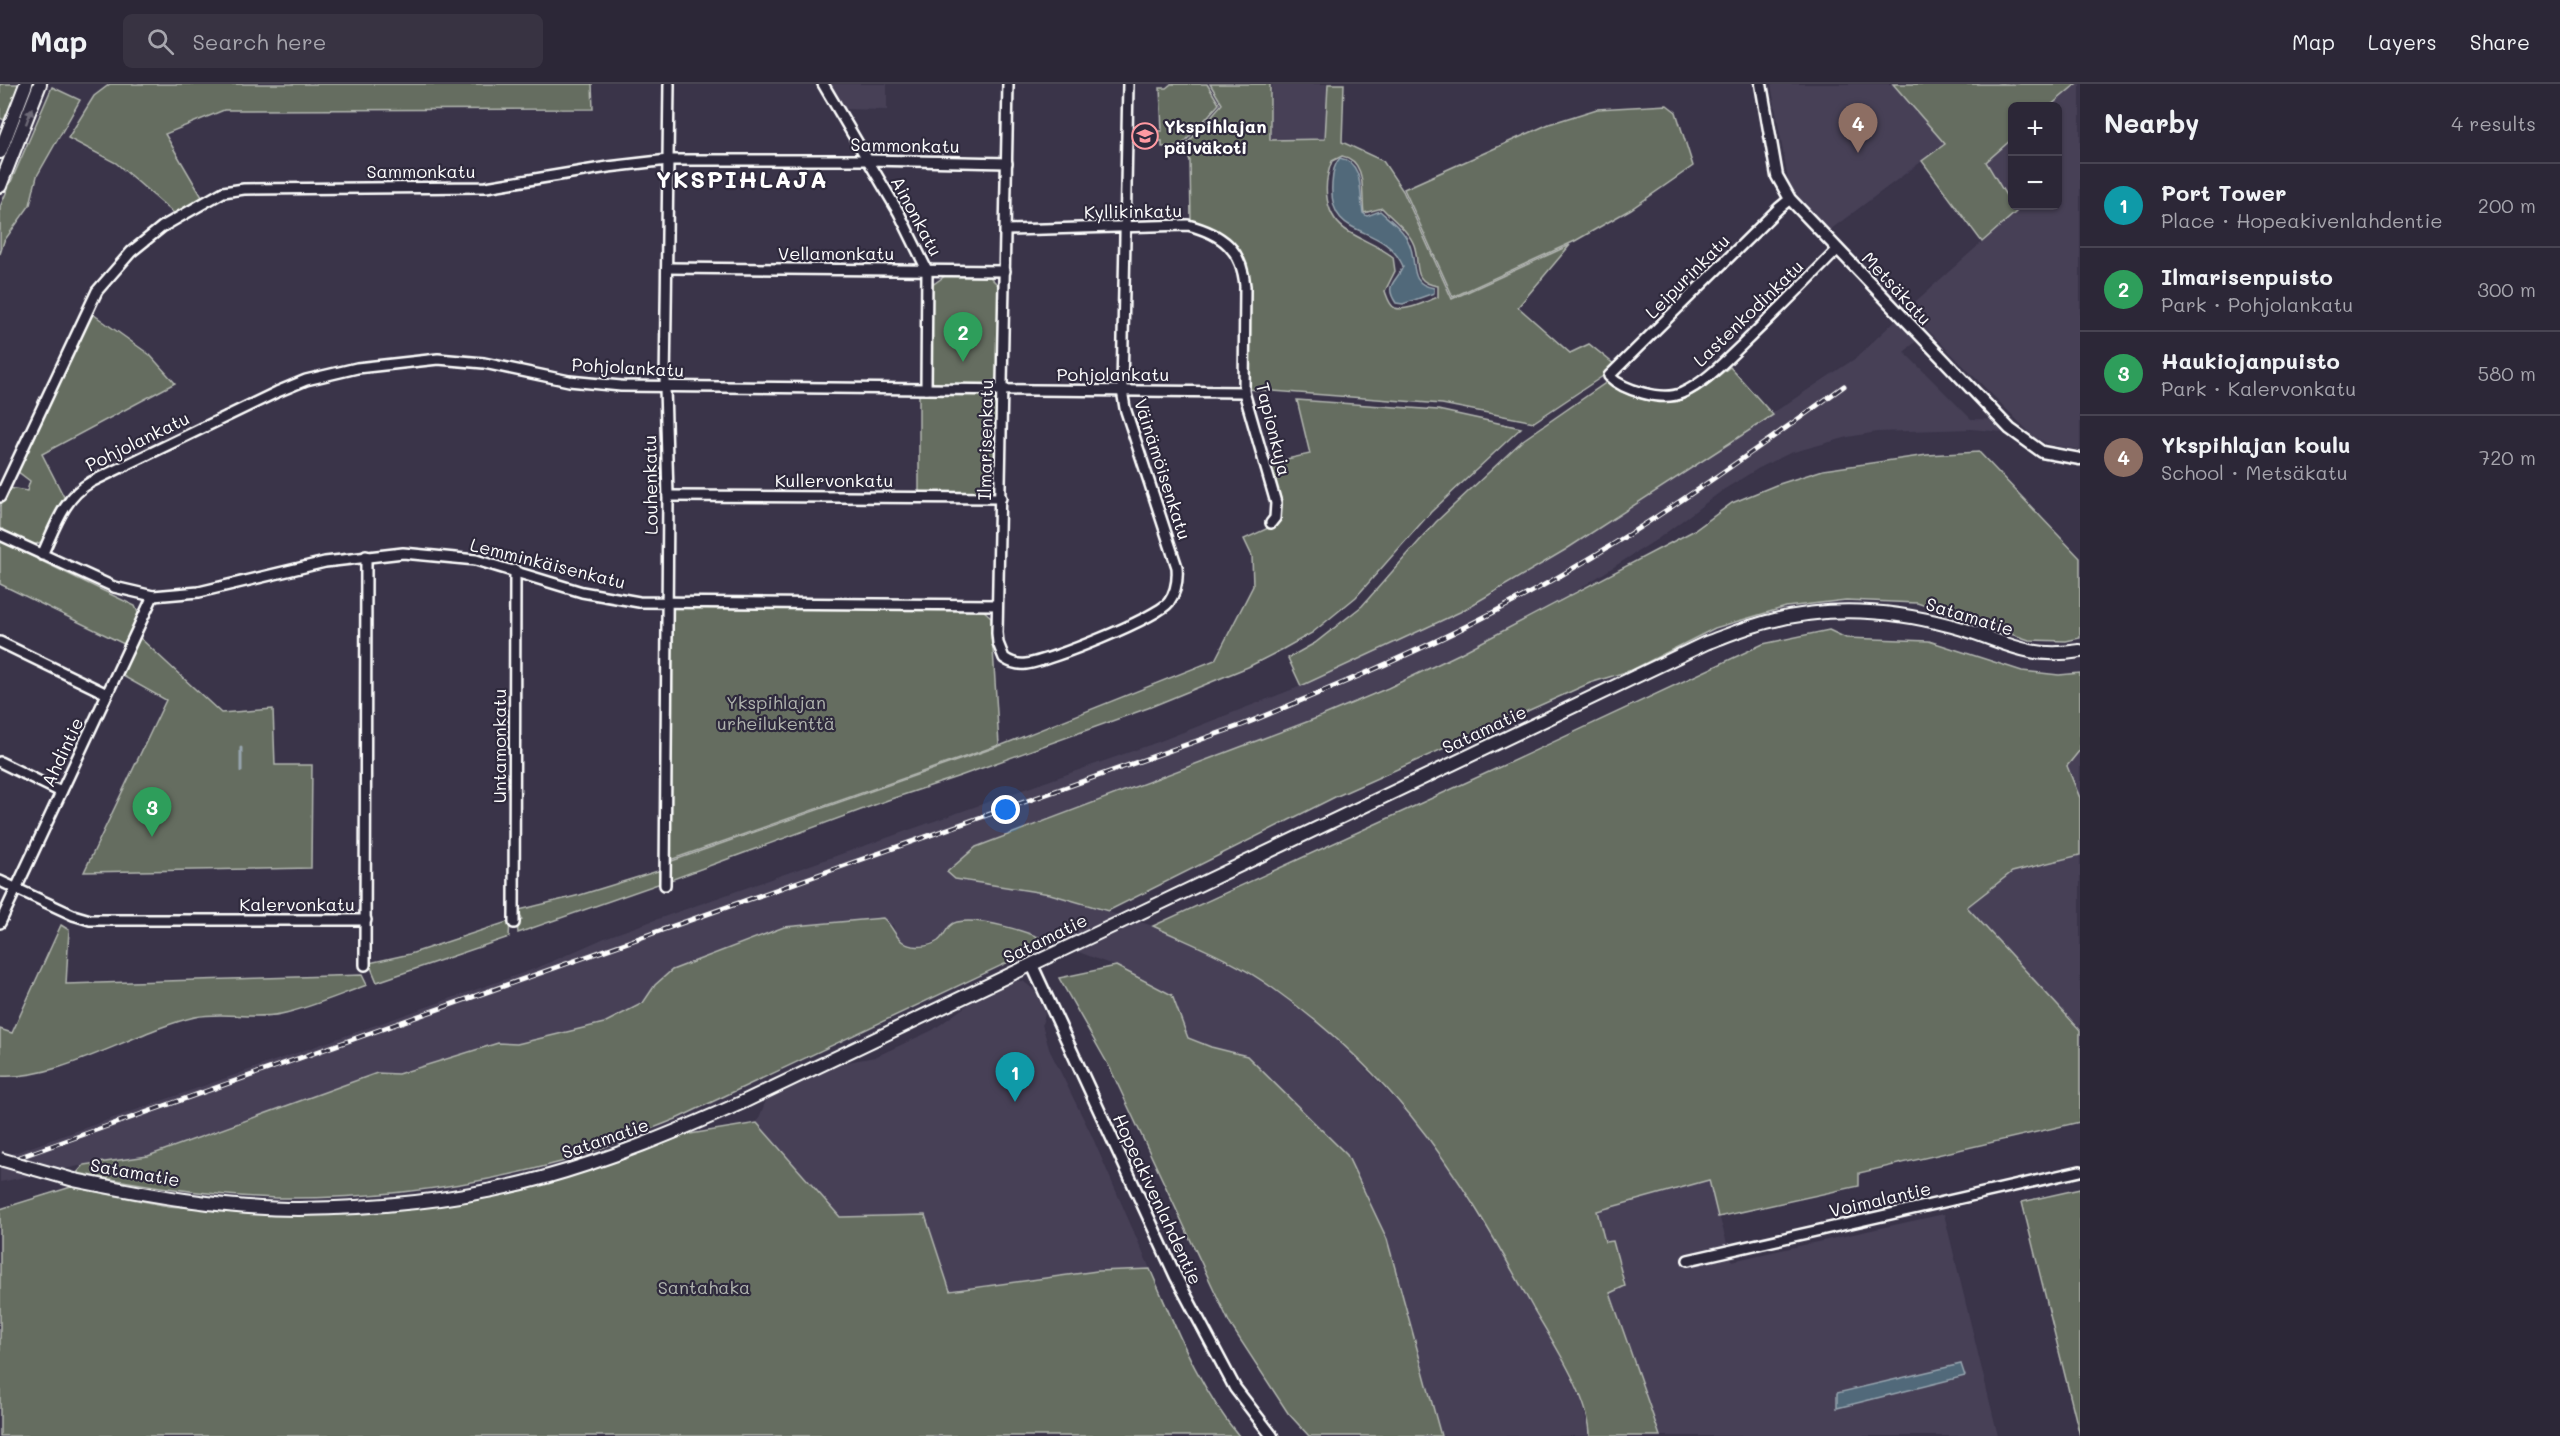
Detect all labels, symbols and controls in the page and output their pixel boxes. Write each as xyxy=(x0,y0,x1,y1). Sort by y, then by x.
search box xyxy=(123,14,543,68)
text: Map xyxy=(30,23,87,59)
icon: search xyxy=(144,25,177,58)
text: Search here xyxy=(192,27,326,56)
text: Map xyxy=(2292,28,2335,55)
text: Layers xyxy=(2368,28,2437,55)
text: Share xyxy=(2470,28,2530,55)
map controls xyxy=(2008,102,2062,210)
button: + xyxy=(2008,102,2062,156)
pin: 4 xyxy=(1838,104,1878,153)
text: Nearby xyxy=(2104,106,2199,140)
one-way arrow xyxy=(24,107,34,125)
text: 4 results xyxy=(2451,110,2536,136)
place label: Ykspihlajan päiväkoti xyxy=(1164,114,1267,159)
school or university icon: Ykspihlajan päiväkoti xyxy=(1130,121,1160,151)
street label: Sammonkatu xyxy=(850,132,960,158)
button: − xyxy=(2008,156,2062,210)
street label: Sammonkatu xyxy=(366,159,476,183)
district label: YKSPIHLAJA xyxy=(656,163,828,194)
street label: Ainonkatu xyxy=(886,172,948,260)
text: Port Tower xyxy=(2161,178,2286,207)
text: 1 xyxy=(2119,192,2128,218)
text: 200 m xyxy=(2478,192,2536,218)
street label: Kyllikinkatu xyxy=(1084,198,1182,224)
text: Place · Hopeakivenlahdentie xyxy=(2161,207,2443,233)
street label: Leipurinkatu xyxy=(1640,229,1734,323)
street label: Vellamonkatu xyxy=(778,241,894,265)
street label: Metsäkatu xyxy=(1857,246,1937,330)
street label: Lastenkodinkatu xyxy=(1688,254,1808,372)
text: Ilmarisenpuisto xyxy=(2161,262,2333,291)
text: 2 xyxy=(2118,276,2129,302)
text: 300 m xyxy=(2477,276,2536,302)
text: Park · Pohjolankatu xyxy=(2161,291,2353,317)
pin: 2 xyxy=(944,312,982,362)
text: Haukiojanpuisto xyxy=(2161,346,2340,375)
street label: Pohjolankatu xyxy=(571,352,685,382)
text: 3 xyxy=(2118,360,2130,386)
text: 580 m xyxy=(2478,360,2536,386)
street label: Pohjolankatu xyxy=(1057,362,1169,386)
text: Park · Kalervonkatu xyxy=(2161,375,2356,401)
street label: Ilmarisenkatu xyxy=(972,379,998,501)
street label: Tapionkuja xyxy=(1251,380,1297,478)
street label: Väinämöisenkatu xyxy=(1129,395,1197,543)
street label: Pohjolankatu xyxy=(81,405,193,477)
text: Ykspihlajan koulu xyxy=(2161,430,2351,459)
street label: Louhenkatu xyxy=(637,435,663,535)
text: 4 xyxy=(2117,444,2130,470)
text: 720 m xyxy=(2479,444,2536,470)
text: School · Metsäkatu xyxy=(2161,459,2348,485)
street label: Kullervonkatu xyxy=(775,468,893,492)
street label: Lemminkäisenkatu xyxy=(468,532,628,594)
street label: Satamatie xyxy=(1923,591,2017,641)
street label: Untamonkatu xyxy=(487,689,511,803)
park label: Ykspihlajan urheilukenttä xyxy=(717,690,835,735)
street label: Satamatie xyxy=(1438,699,1530,759)
street label: Ahdintie xyxy=(35,713,89,791)
pin: 3 xyxy=(132,788,172,837)
your location xyxy=(991,795,1020,824)
street label: Kalervonkatu xyxy=(239,892,355,916)
street label: Satamatie xyxy=(999,907,1091,969)
pin: 1 xyxy=(996,1052,1034,1102)
street label: Hopeakivenlahdentie xyxy=(1108,1110,1208,1288)
street label: Satamatie xyxy=(558,1112,652,1164)
street label: Satamatie xyxy=(88,1152,182,1192)
street label: Voimalantie xyxy=(1827,1176,1933,1222)
park label: Santahaka xyxy=(658,1275,750,1299)

